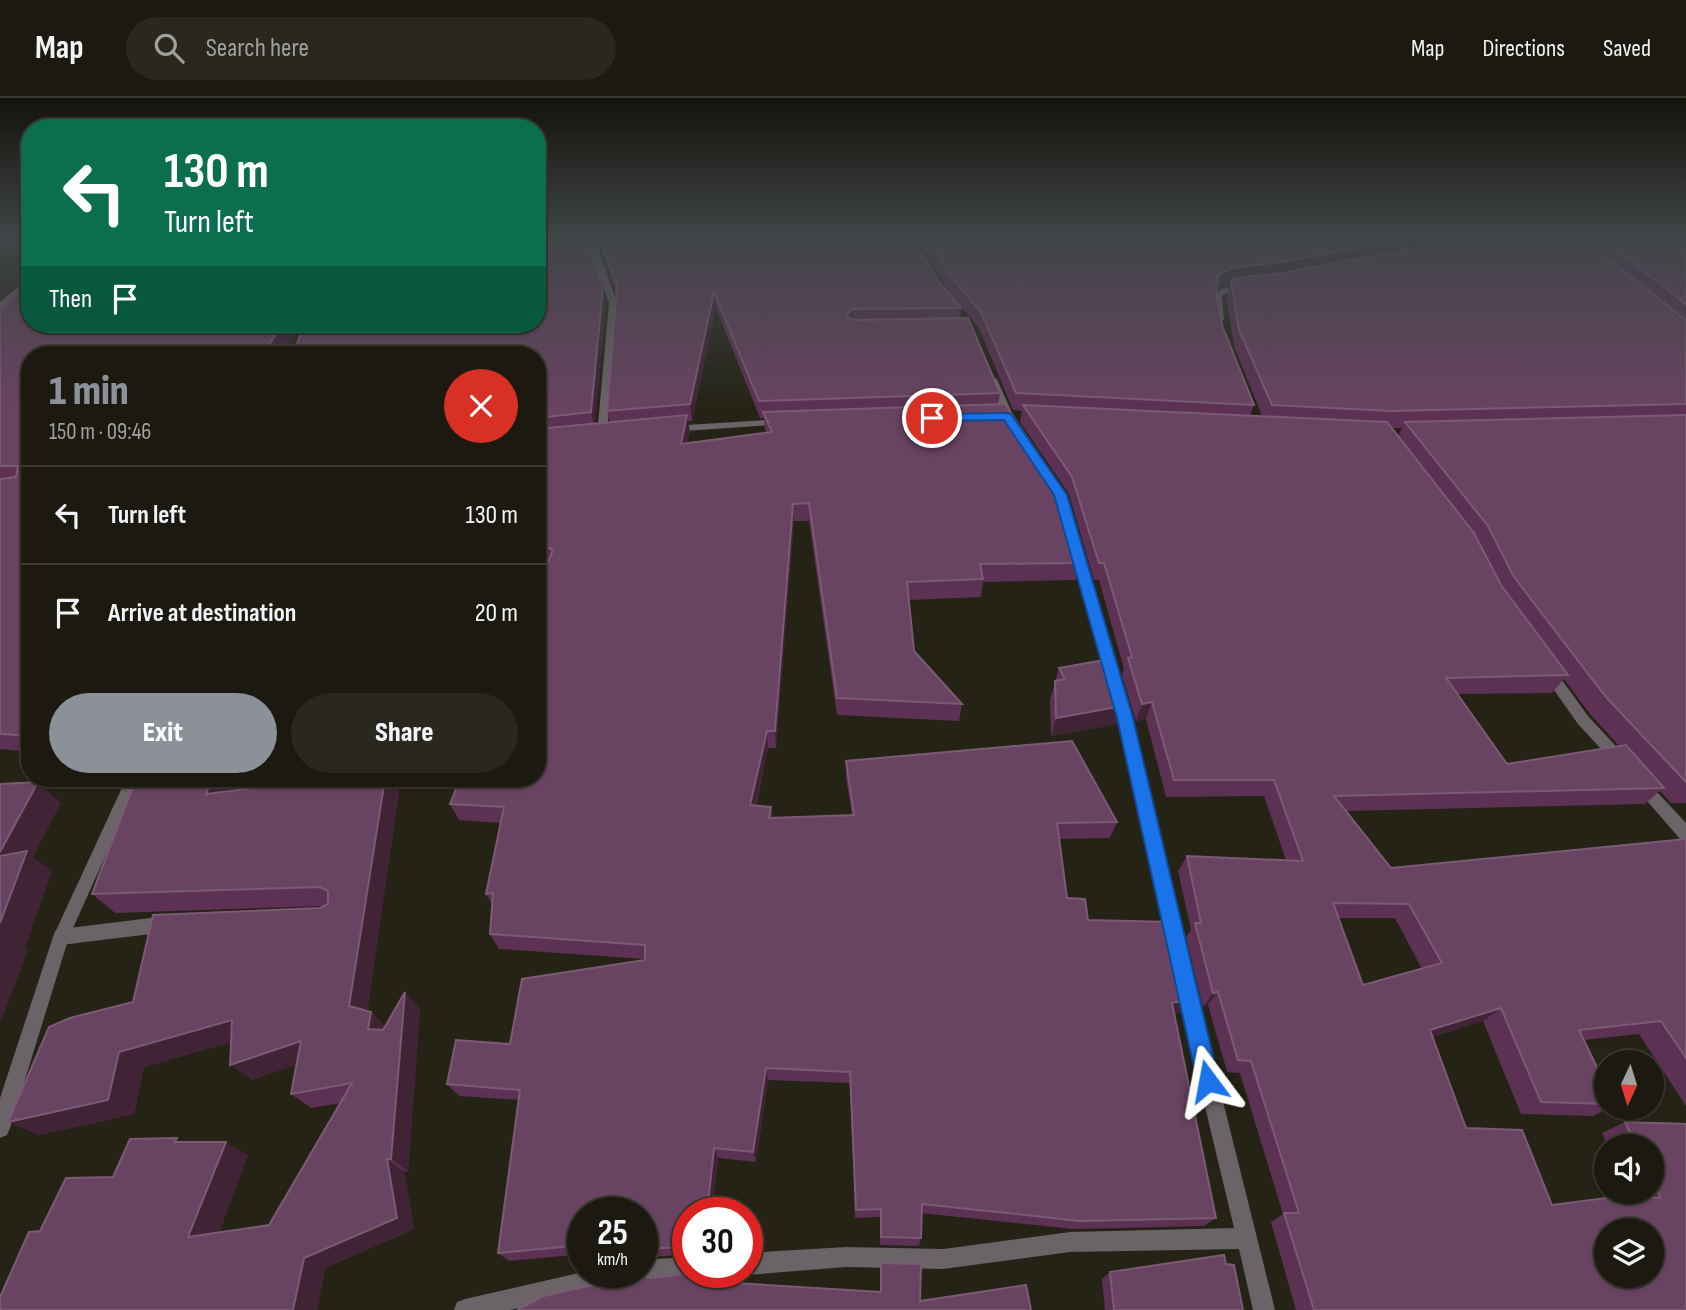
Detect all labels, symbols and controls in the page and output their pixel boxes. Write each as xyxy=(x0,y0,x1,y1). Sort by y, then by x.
search box xyxy=(126,17,616,80)
text: Map xyxy=(35,28,84,68)
icon: search xyxy=(150,29,188,67)
text: Search here xyxy=(206,33,309,64)
text: Map xyxy=(1411,34,1444,63)
text: Directions xyxy=(1482,34,1565,63)
text: Saved xyxy=(1603,34,1651,63)
text: 130 m xyxy=(164,143,269,202)
icon: left xyxy=(49,147,140,238)
text: Turn left xyxy=(164,203,254,242)
icon: arrive xyxy=(106,280,144,318)
text: Then xyxy=(49,284,92,315)
text: 1 min xyxy=(49,366,129,417)
button: close xyxy=(444,369,518,443)
pin xyxy=(902,388,962,448)
icon: arrive xyxy=(913,399,951,437)
text: 150 m · 09:46 xyxy=(49,418,151,446)
icon: left xyxy=(49,496,87,534)
text: Turn left xyxy=(108,500,186,531)
text: 130 m xyxy=(466,500,518,531)
icon: arrive xyxy=(49,594,87,632)
text: Arrive at destination xyxy=(108,598,296,629)
text: 20 m xyxy=(475,598,518,629)
button: Exit xyxy=(49,693,277,773)
button: Share xyxy=(291,693,518,773)
position arrow xyxy=(1171,1044,1245,1118)
north arrow xyxy=(1594,1050,1664,1120)
map controls xyxy=(1594,1050,1664,1288)
button: sound xyxy=(1594,1134,1664,1204)
speed limit sign: 30 xyxy=(672,1197,763,1288)
text: 25 xyxy=(597,1212,628,1255)
button: layers xyxy=(1594,1218,1664,1288)
text: km/h xyxy=(597,1249,628,1270)

